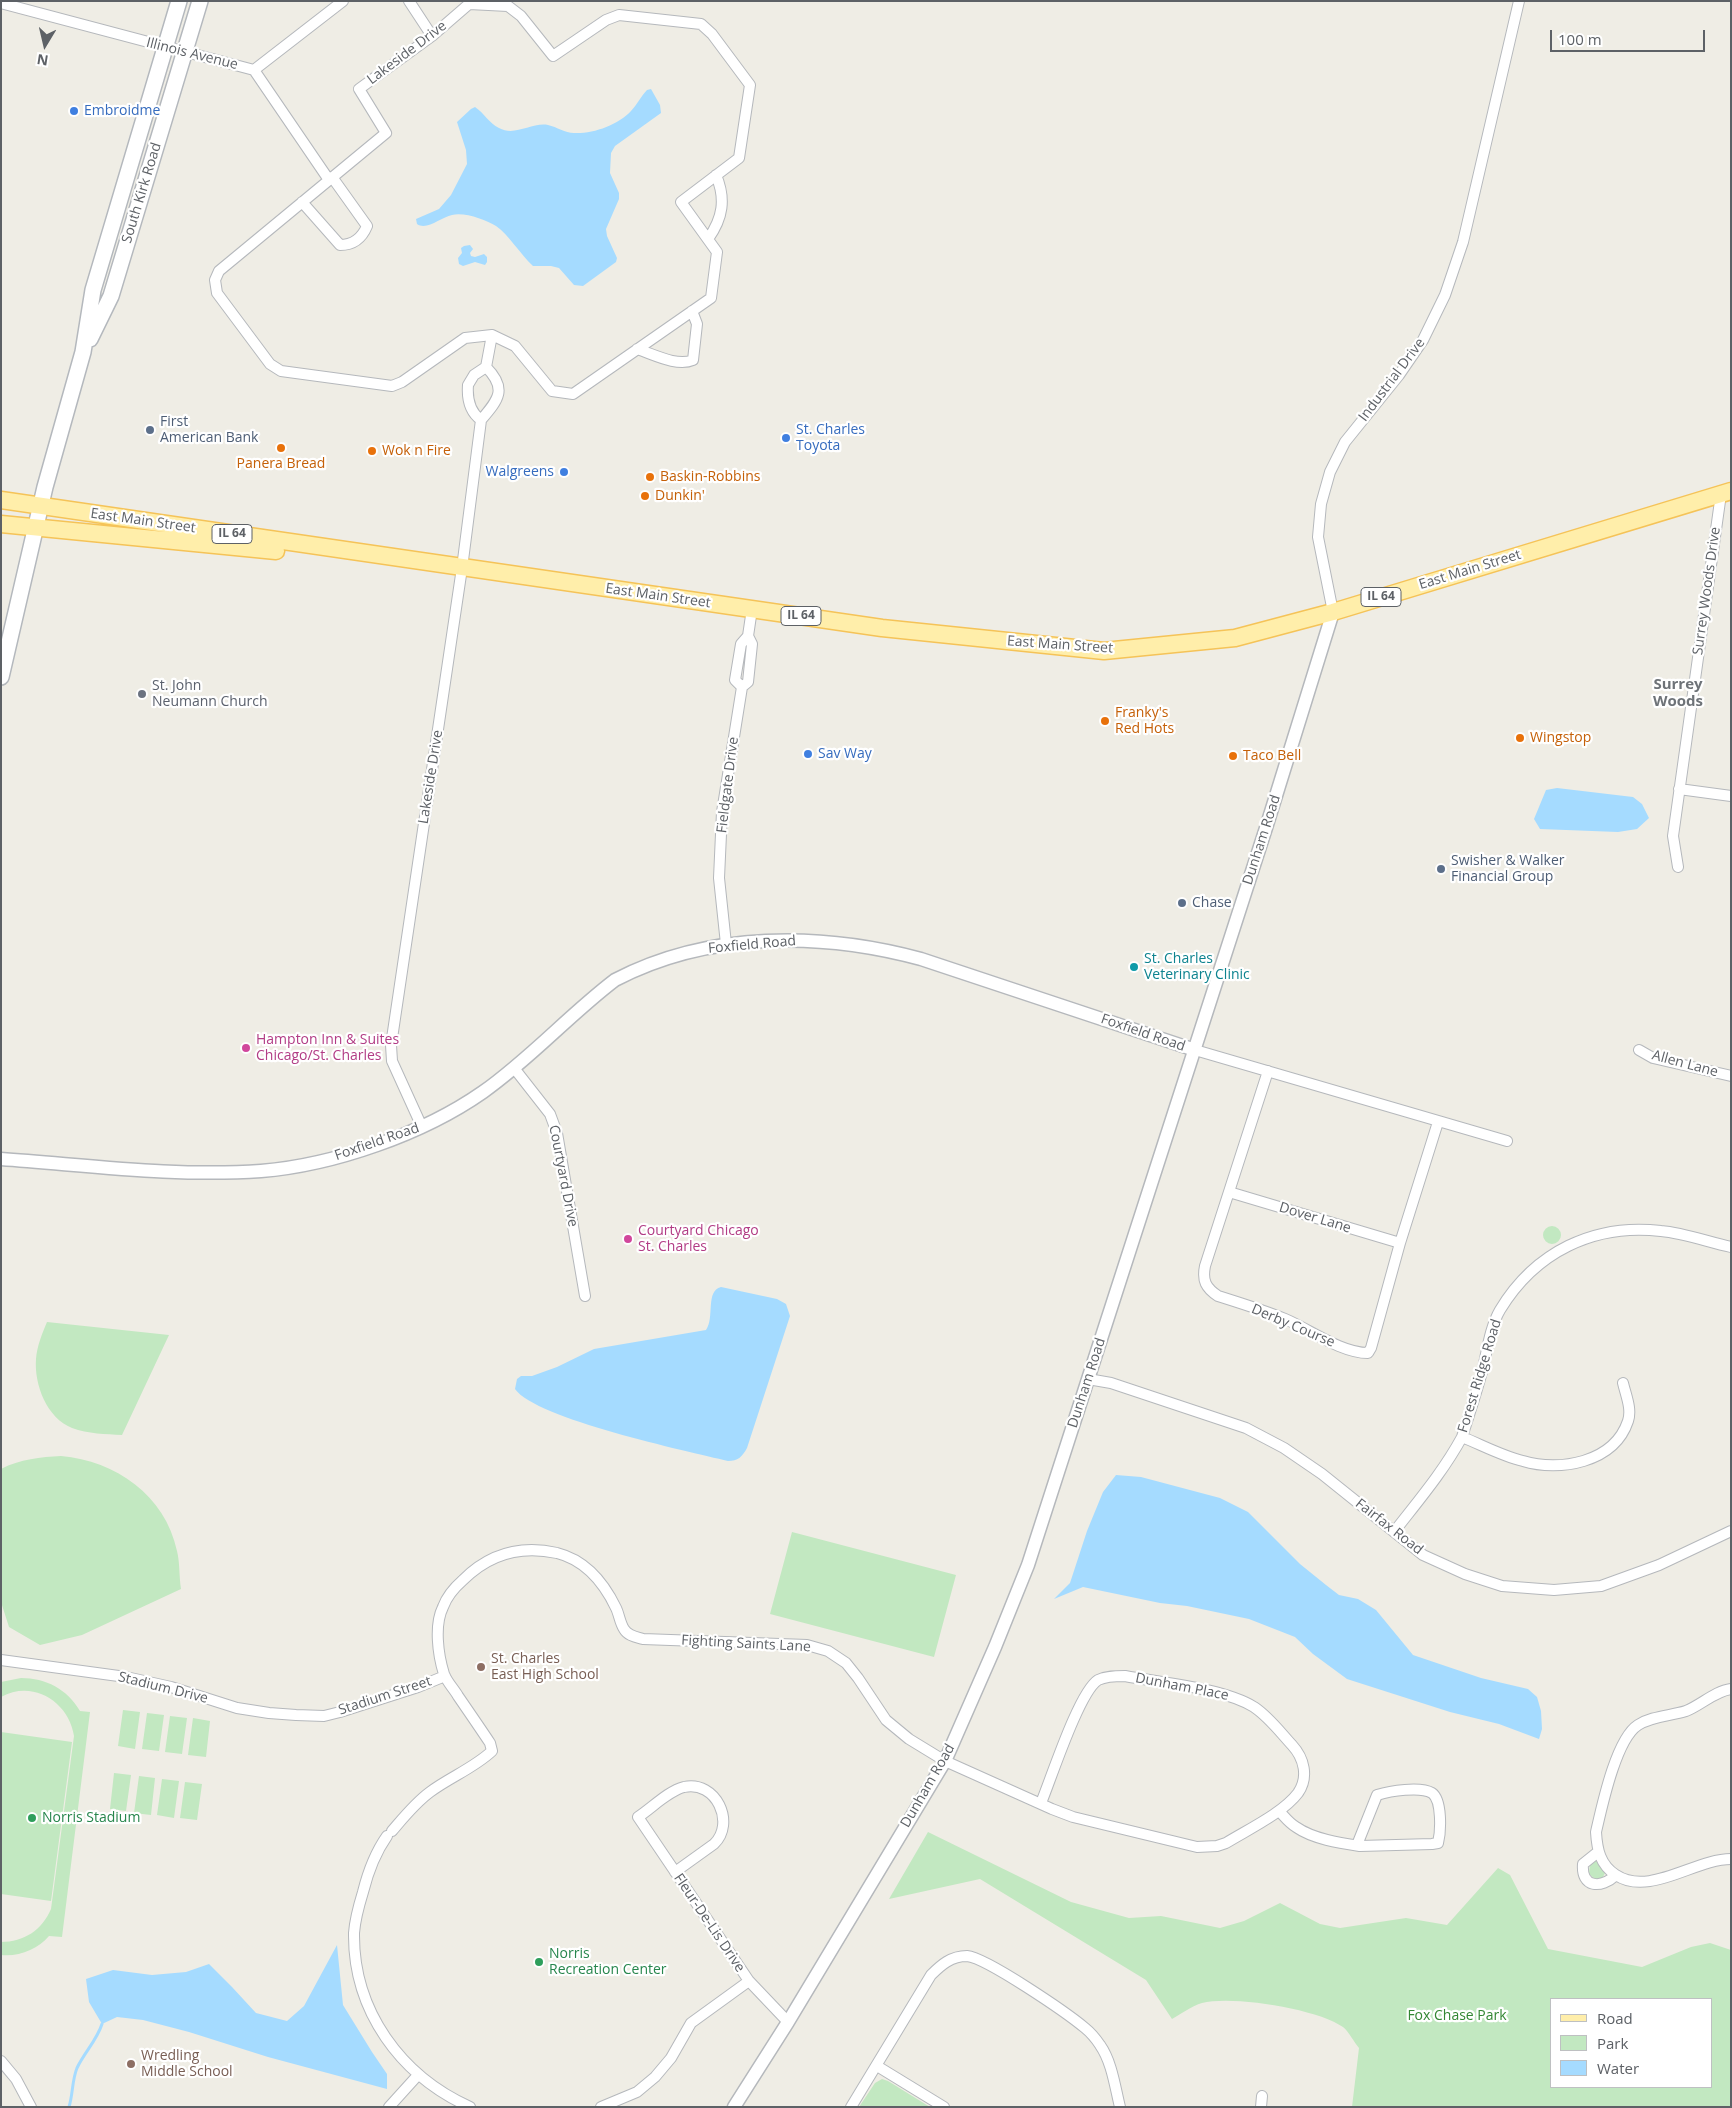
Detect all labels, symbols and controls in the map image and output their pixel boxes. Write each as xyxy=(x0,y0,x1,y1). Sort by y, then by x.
street label: Lakeside Drive xyxy=(364,18,450,88)
north arrow xyxy=(20,20,70,70)
scale bar xyxy=(1552,20,1707,52)
text: 100 m xyxy=(1558,29,1602,49)
street label: Illinois Avenue xyxy=(144,34,240,74)
text: N xyxy=(35,50,50,71)
place label: Embroidme xyxy=(84,103,160,119)
marker: Embroidme xyxy=(68,105,80,117)
street label: South Kirk Road xyxy=(119,141,165,245)
street label: Industrial Drive xyxy=(1355,335,1429,425)
place label: First American Bank xyxy=(160,414,258,447)
place label: St. Charles Toyota xyxy=(796,422,865,454)
marker: First American Bank xyxy=(144,424,156,436)
marker: St. Charles Toyota xyxy=(780,432,792,444)
marker: Panera Bread xyxy=(275,442,287,454)
place label: Wok n Fire xyxy=(382,443,451,459)
marker: Wok n Fire xyxy=(366,445,378,457)
place label: Panera Bread xyxy=(237,456,325,472)
place label: Walgreens xyxy=(485,464,554,480)
marker: Walgreens xyxy=(558,466,570,478)
place label: Baskin-Robbins xyxy=(660,469,760,485)
marker: Baskin-Robbins xyxy=(644,471,656,483)
place label: Dunkin' xyxy=(655,488,705,504)
marker: Dunkin' xyxy=(639,490,651,502)
street label: East Main Street xyxy=(89,505,197,537)
road number: IL 64 xyxy=(212,524,252,544)
street label: Surrey Woods Drive xyxy=(1690,526,1724,656)
street label: East Main Street xyxy=(1417,546,1523,594)
street label: East Main Street xyxy=(604,580,712,612)
road number: IL 64 xyxy=(1361,588,1401,606)
road number: IL 64 xyxy=(781,606,821,626)
street label: East Main Street xyxy=(1006,633,1114,657)
district label: Surrey Woods xyxy=(1653,676,1703,711)
place label: St. John Neumann Church xyxy=(152,678,268,710)
marker: St. John Neumann Church xyxy=(136,688,148,700)
place label: Franky's Red Hots xyxy=(1115,705,1174,738)
marker: Franky's Red Hots xyxy=(1099,715,1111,727)
street label: Lakeside Drive xyxy=(415,729,447,825)
place label: Wingstop xyxy=(1530,730,1591,746)
marker: Wingstop xyxy=(1514,732,1526,744)
street label: Fieldgate Drive xyxy=(714,736,742,834)
place label: Sav Way xyxy=(818,746,872,762)
marker: Sav Way xyxy=(802,748,814,760)
place label: Taco Bell xyxy=(1243,748,1301,764)
marker: Taco Bell xyxy=(1227,750,1239,762)
street label: Dunham Road xyxy=(1240,793,1284,887)
place label: Swisher & Walker Financial Group xyxy=(1451,853,1565,886)
marker: Swisher & Walker Financial Group xyxy=(1435,863,1447,875)
place label: Chase xyxy=(1192,895,1232,911)
marker: Chase xyxy=(1176,897,1188,909)
street label: Foxfield Road xyxy=(707,933,797,957)
place label: St. Charles Veterinary Clinic xyxy=(1144,951,1250,984)
marker: St. Charles Veterinary Clinic xyxy=(1128,961,1140,973)
street label: Foxfield Road xyxy=(1099,1011,1187,1055)
place label: Hampton Inn & Suites Chicago/St. Charles xyxy=(256,1032,399,1064)
marker: Hampton Inn & Suites Chicago/St. Charles xyxy=(240,1042,252,1054)
street label: Allen Lane xyxy=(1650,1047,1720,1081)
street label: Foxfield Road xyxy=(333,1120,421,1164)
street label: Courtyard Drive xyxy=(545,1124,581,1228)
street label: Dover Lane xyxy=(1277,1199,1353,1237)
place label: Courtyard Chicago St. Charles xyxy=(638,1223,759,1256)
marker: Courtyard Chicago St. Charles xyxy=(622,1233,634,1245)
street label: Derby Course xyxy=(1249,1301,1337,1351)
street label: Forest Ridge Road xyxy=(1455,1317,1505,1435)
street label: Dunham Road xyxy=(1065,1336,1109,1430)
street label: Fairfax Road xyxy=(1352,1495,1426,1559)
street label: Fighting Saints Lane xyxy=(681,1632,811,1656)
place label: St. Charles East High School xyxy=(491,1651,599,1684)
marker: St. Charles East High School xyxy=(475,1661,487,1673)
street label: Stadium Drive xyxy=(116,1669,210,1707)
street label: Dunham Place xyxy=(1134,1670,1230,1704)
street label: Stadium Street xyxy=(336,1673,434,1719)
street label: Dunham Road xyxy=(897,1741,959,1831)
place label: Norris Stadium xyxy=(42,1810,140,1826)
marker: Norris Stadium xyxy=(26,1812,38,1824)
street label: Fleur-De-Lis Drive xyxy=(670,1870,748,1976)
place label: Norris Recreation Center xyxy=(549,1946,667,1978)
marker: Norris Recreation Center xyxy=(533,1956,545,1968)
legend xyxy=(1550,1998,1712,2088)
park label: Fox Chase Park xyxy=(1407,2008,1507,2024)
text: Road xyxy=(1597,2008,1633,2028)
text: Park xyxy=(1597,2033,1628,2053)
place label: Wredling Middle School xyxy=(141,2048,233,2080)
marker: Wredling Middle School xyxy=(125,2058,137,2070)
text: Water xyxy=(1597,2058,1639,2078)

